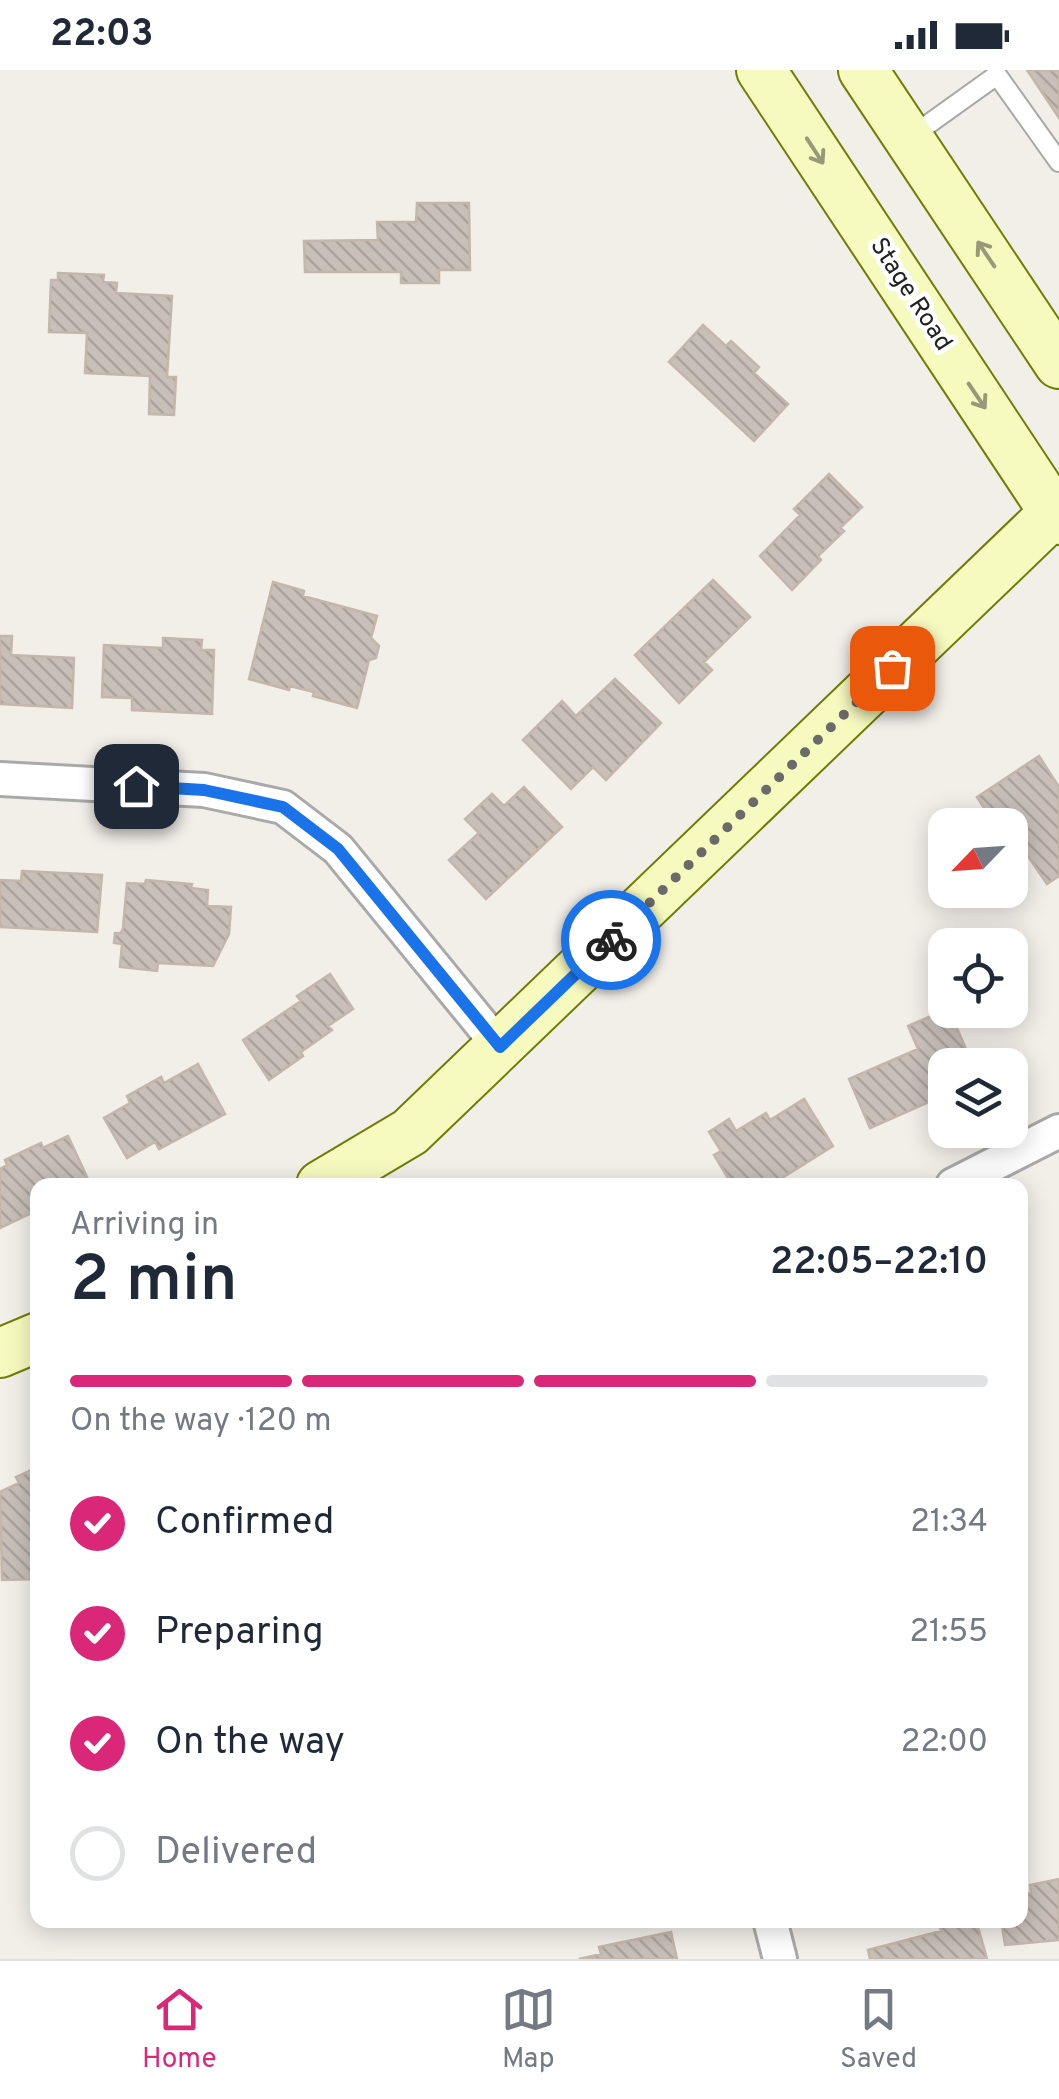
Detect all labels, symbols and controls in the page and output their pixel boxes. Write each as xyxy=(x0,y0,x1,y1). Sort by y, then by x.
text: 22:03 xyxy=(50,11,153,60)
one-way arrow xyxy=(804,137,825,165)
street label: Stage Road xyxy=(862,232,958,358)
one-way arrow xyxy=(975,240,996,269)
one-way arrow xyxy=(967,382,988,410)
pin xyxy=(850,626,935,711)
icon: bag xyxy=(865,641,920,696)
pin xyxy=(94,744,179,829)
icon: home xyxy=(109,759,164,814)
north arrow xyxy=(928,808,1028,908)
map controls xyxy=(928,808,1028,1148)
courier xyxy=(561,890,661,990)
icon: bike xyxy=(584,913,639,968)
button: locate xyxy=(928,928,1028,1028)
button: layers xyxy=(928,1048,1028,1148)
text: Arriving in xyxy=(70,1206,219,1246)
text: 22:05–22:10 xyxy=(770,1239,988,1288)
text: 2 min xyxy=(70,1242,238,1324)
text: On the way · 120 m xyxy=(70,1402,332,1442)
icon: check xyxy=(70,1496,125,1551)
text: Confirmed xyxy=(155,1499,334,1548)
text: 21:34 xyxy=(910,1503,988,1543)
icon: check xyxy=(70,1606,125,1661)
text: Preparing xyxy=(155,1609,324,1658)
text: 21:55 xyxy=(910,1613,988,1653)
icon: check xyxy=(70,1716,125,1771)
text: On the way xyxy=(155,1719,345,1768)
text: 22:00 xyxy=(901,1723,988,1763)
text: Delivered xyxy=(155,1829,317,1878)
tab: Home xyxy=(142,1982,216,2078)
tab: Map xyxy=(501,1982,556,2078)
tab: Saved xyxy=(840,1982,917,2078)

